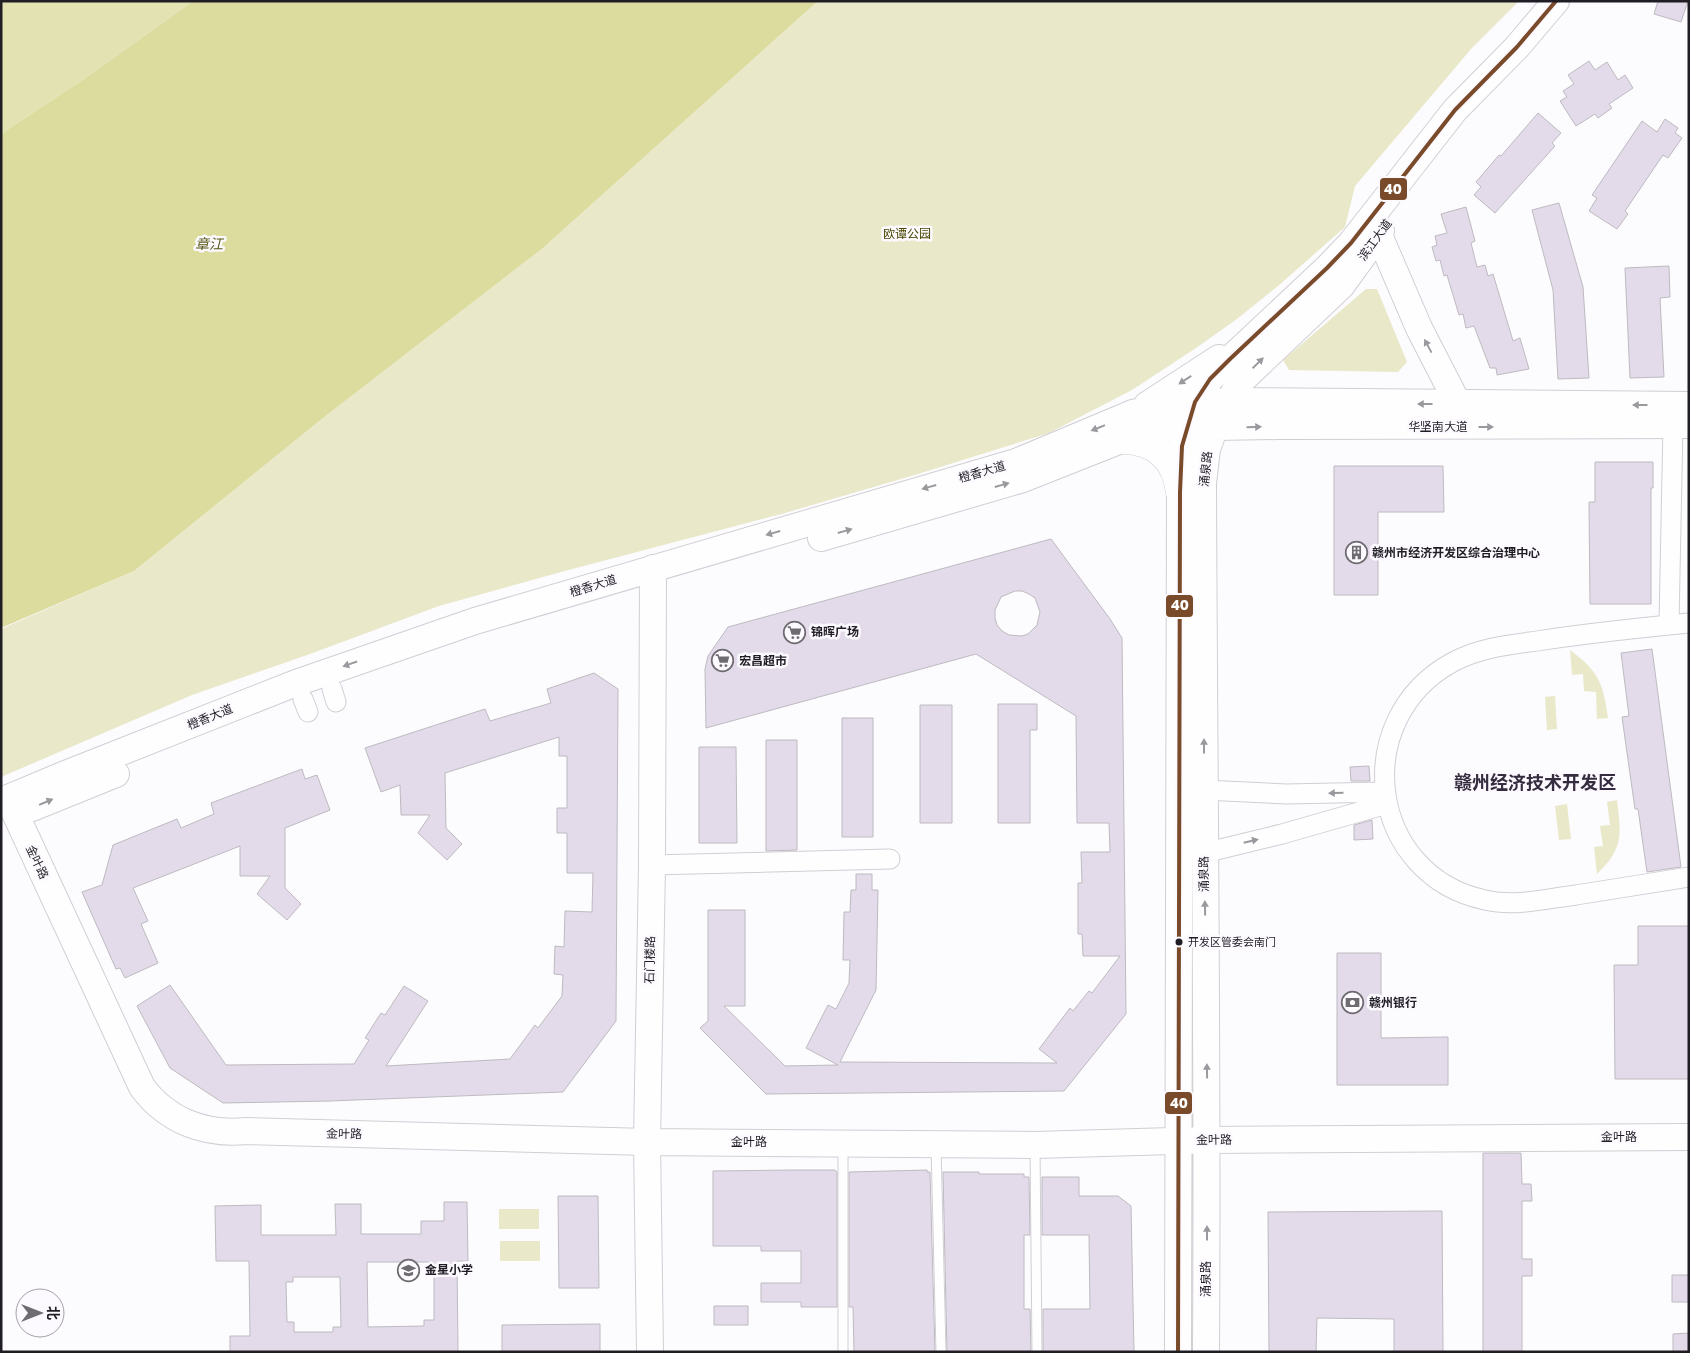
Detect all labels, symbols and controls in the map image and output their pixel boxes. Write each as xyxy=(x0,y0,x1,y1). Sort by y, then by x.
line badge: 40 xyxy=(1379,177,1408,201)
text: 40 xyxy=(1384,180,1402,197)
street label: 滨江大道 xyxy=(1354,216,1395,264)
park label: 欧谭公园 xyxy=(883,226,931,241)
water label: 章江 xyxy=(195,235,225,252)
one-way arrow xyxy=(1424,338,1432,353)
one-way arrow xyxy=(1252,357,1264,369)
one-way arrow xyxy=(1178,376,1191,385)
one-way arrow xyxy=(1417,400,1433,408)
one-way arrow xyxy=(1632,401,1648,409)
street label: 华坚南大道 xyxy=(1408,419,1468,434)
one-way arrow xyxy=(1246,422,1262,430)
one-way arrow xyxy=(1478,423,1494,431)
one-way arrow xyxy=(1090,424,1105,432)
street label: 涌泉路 xyxy=(1196,450,1215,488)
street label: 橙香大道 xyxy=(957,458,1007,485)
one-way arrow xyxy=(994,481,1009,489)
one-way arrow xyxy=(921,484,936,492)
one-way arrow xyxy=(838,526,853,534)
one-way arrow xyxy=(765,529,780,537)
building icon: 赣州市经济开发区综合治理中心 xyxy=(1344,541,1368,565)
place label: 赣州市经济开发区综合治理中心 xyxy=(1372,545,1540,560)
street label: 橙香大道 xyxy=(568,571,618,600)
line badge: 40 xyxy=(1165,594,1194,618)
text: 40 xyxy=(1171,596,1189,613)
supermarket icon: 锦晖广场 xyxy=(783,620,807,644)
place label: 锦晖广场 xyxy=(811,624,859,639)
supermarket icon: 宏昌超市 xyxy=(711,649,735,673)
place label: 宏昌超市 xyxy=(739,653,787,668)
one-way arrow xyxy=(342,660,357,668)
street label: 橙香大道 xyxy=(185,701,235,732)
one-way arrow xyxy=(1200,737,1208,753)
district label: 赣州经济技术开发区 xyxy=(1454,771,1616,793)
one-way arrow xyxy=(1328,789,1344,797)
one-way arrow xyxy=(39,798,53,806)
one-way arrow xyxy=(1244,837,1259,845)
street label: 金叶路 xyxy=(23,842,52,881)
street label: 涌泉路 xyxy=(1196,856,1211,892)
one-way arrow xyxy=(1201,900,1209,916)
place label: 开发区管委会南门 xyxy=(1188,935,1276,948)
street label: 石门楼路 xyxy=(642,936,657,984)
marker: 开发区管委会南门 xyxy=(1174,937,1184,947)
bank icon: 赣州银行 xyxy=(1341,991,1365,1015)
place label: 赣州银行 xyxy=(1369,995,1417,1010)
one-way arrow xyxy=(1202,1062,1210,1078)
line badge: 40 xyxy=(1164,1091,1193,1115)
text: 40 xyxy=(1170,1094,1188,1111)
street label: 金叶路 xyxy=(326,1126,362,1141)
street label: 金叶路 xyxy=(1601,1129,1637,1144)
street label: 金叶路 xyxy=(1196,1132,1232,1147)
street label: 金叶路 xyxy=(731,1134,767,1149)
one-way arrow xyxy=(1203,1225,1211,1241)
school or university icon: 金星小学 xyxy=(397,1258,421,1282)
street label: 涌泉路 xyxy=(1198,1261,1213,1297)
place label: 金星小学 xyxy=(425,1262,473,1277)
north arrow xyxy=(15,1288,65,1338)
text: 北 xyxy=(45,1306,62,1320)

